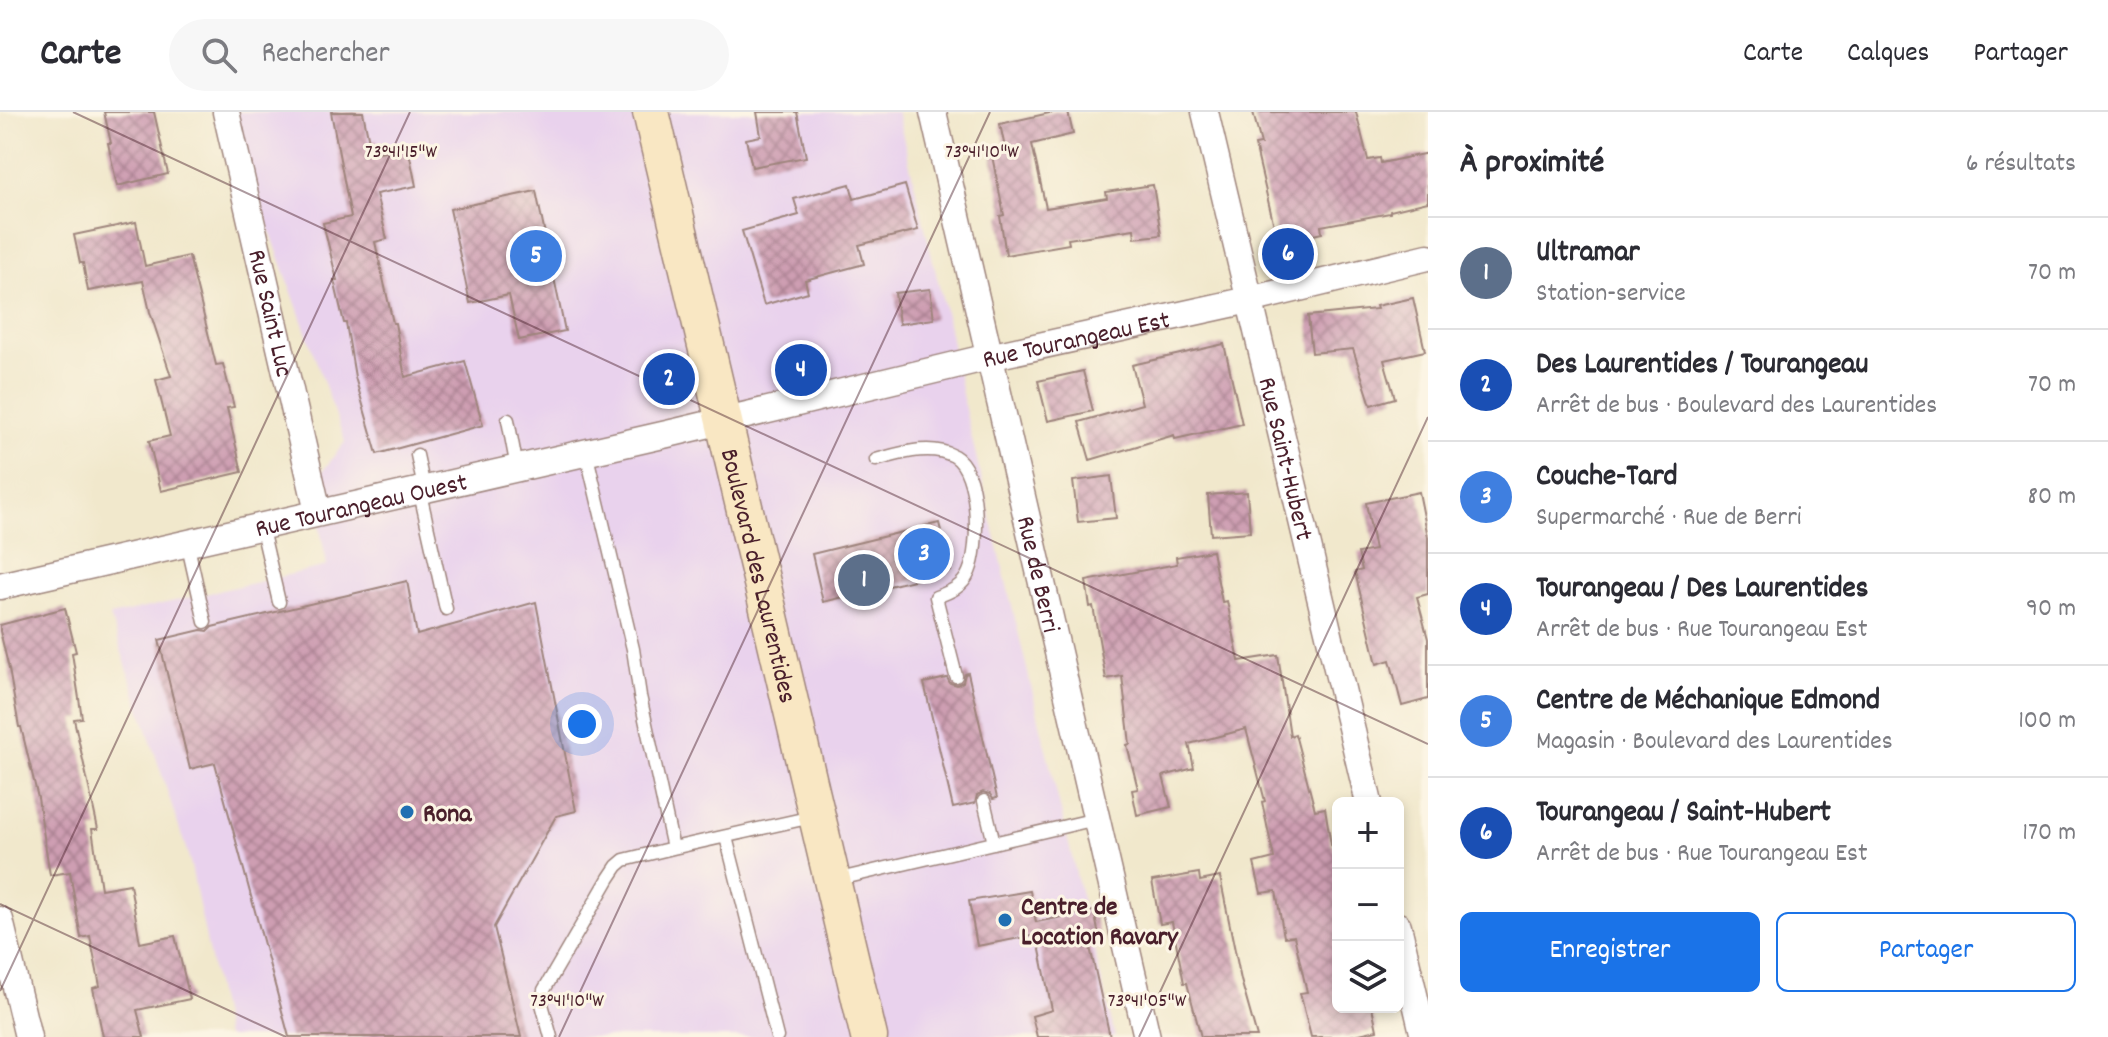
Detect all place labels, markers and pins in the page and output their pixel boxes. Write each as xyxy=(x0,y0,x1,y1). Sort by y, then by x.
pin: 6 xyxy=(1262,224,1314,284)
pin: 5 xyxy=(510,226,562,286)
pin: 4 xyxy=(775,340,827,400)
pin: 2 xyxy=(643,349,695,409)
pin: 3 xyxy=(898,524,950,584)
pin: 1 xyxy=(838,550,890,610)
place label: Rona xyxy=(423,797,472,834)
marker: Rona xyxy=(398,803,416,821)
place label: Centre de Location Ravary xyxy=(1021,890,1179,957)
marker: Centre de Location Ravary xyxy=(996,911,1014,929)

